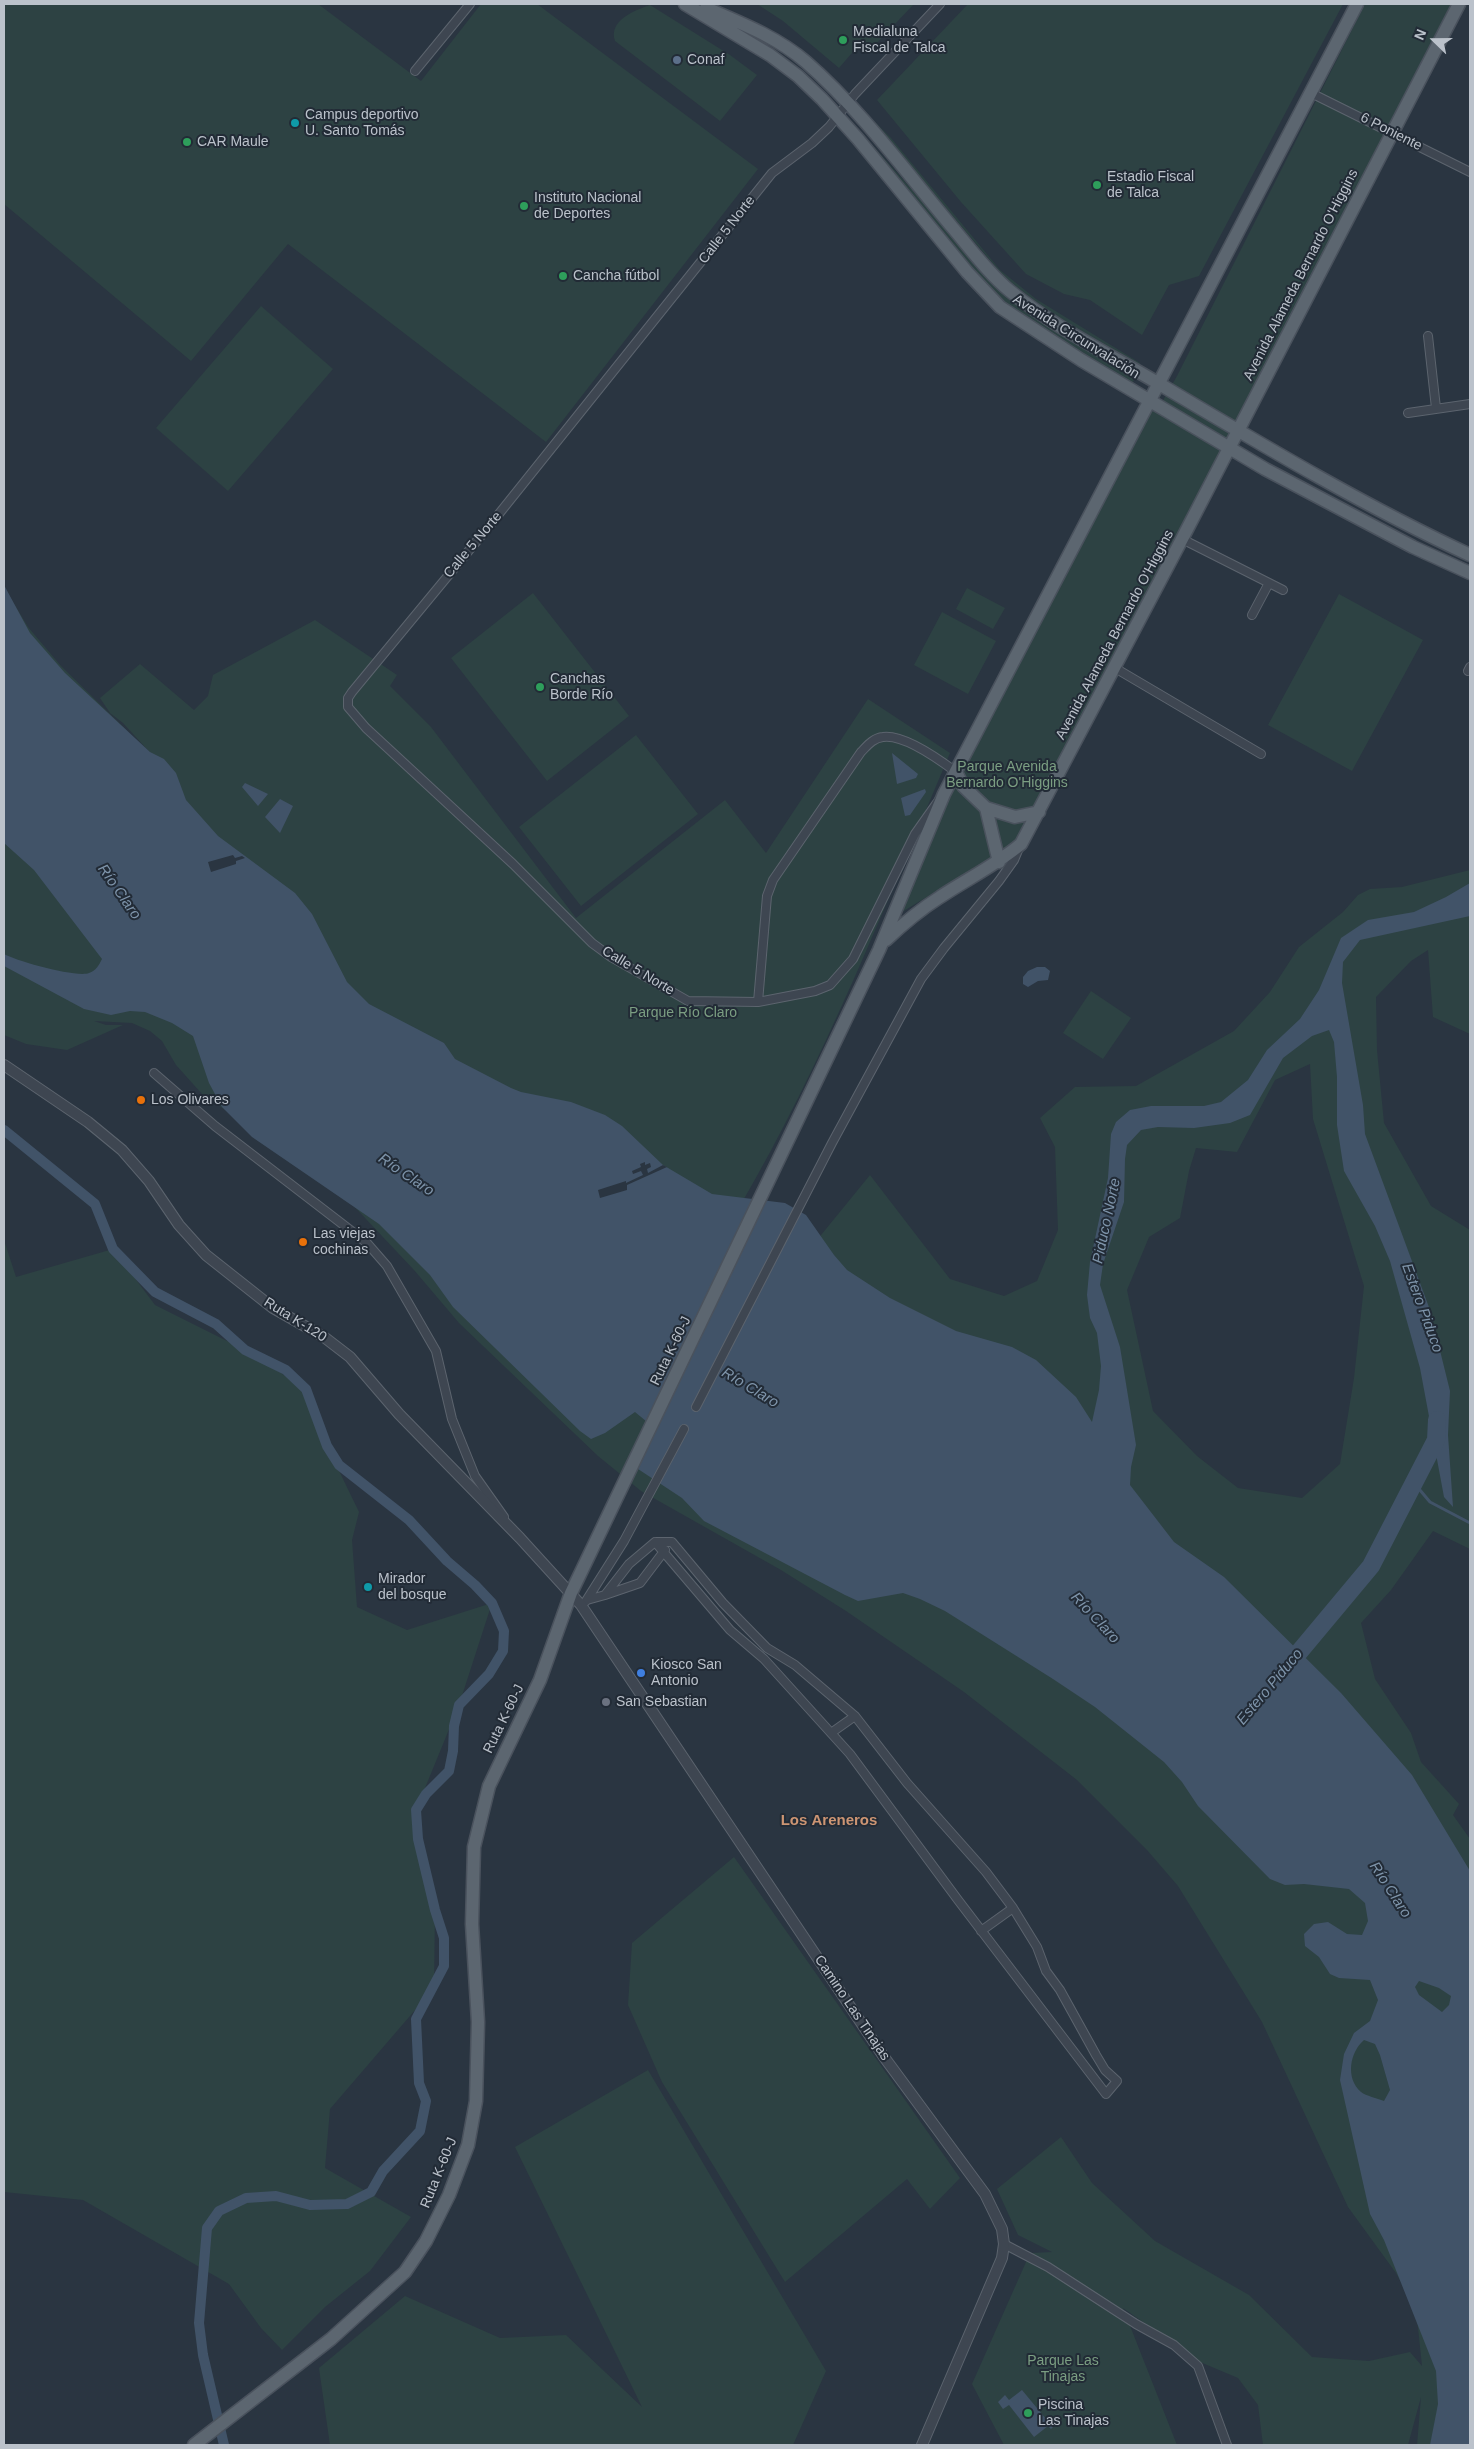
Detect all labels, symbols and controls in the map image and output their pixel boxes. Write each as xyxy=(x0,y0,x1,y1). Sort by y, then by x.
north arrow xyxy=(1409,15,1459,65)
place label: Medialuna Fiscal de Talca xyxy=(853,24,946,56)
text: N xyxy=(1411,27,1429,42)
marker: Medialuna Fiscal de Talca xyxy=(837,34,849,46)
place label: Conaf xyxy=(687,52,724,68)
marker: Conaf xyxy=(671,54,683,66)
place label: Campus deportivo U. Santo Tomás xyxy=(305,107,419,140)
street label: 6 Poniente xyxy=(1357,109,1425,155)
marker: Campus deportivo U. Santo Tomás xyxy=(289,117,301,129)
place label: CAR Maule xyxy=(197,134,269,150)
marker: CAR Maule xyxy=(181,136,193,148)
street label: Avenida Alameda Bernardo O'Higgins xyxy=(1240,166,1362,384)
place label: Estadio Fiscal de Talca xyxy=(1107,169,1194,202)
marker: Estadio Fiscal de Talca xyxy=(1091,179,1103,191)
place label: Instituto Nacional de Deportes xyxy=(534,190,641,222)
street label: Calle 5 Norte xyxy=(695,193,759,267)
marker: Instituto Nacional de Deportes xyxy=(518,200,530,212)
place label: Cancha fútbol xyxy=(573,268,659,284)
marker: Cancha fútbol xyxy=(557,270,569,282)
street label: Avenida Circunvalación xyxy=(1010,291,1142,383)
street label: Calle 5 Norte xyxy=(440,508,506,582)
street label: Avenida Alameda Bernardo O'Higgins xyxy=(1052,527,1178,743)
place label: Canchas Borde Río xyxy=(550,671,613,704)
marker: Canchas Borde Río xyxy=(534,681,546,693)
park label: Parque Avenida Bernardo O'Higgins xyxy=(946,759,1068,792)
water label: Río Claro xyxy=(93,861,145,923)
street label: Calle 5 Norte xyxy=(599,943,677,999)
park label: Parque Río Claro xyxy=(629,1005,737,1021)
place label: Los Olivares xyxy=(151,1092,229,1108)
marker: Los Olivares xyxy=(135,1094,147,1106)
water label: Río Claro xyxy=(375,1150,437,1200)
water label: Piduco Norte xyxy=(1089,1177,1125,1265)
place label: Las viejas cochinas xyxy=(313,1226,375,1258)
marker: Las viejas cochinas xyxy=(297,1236,309,1248)
water label: Estero Piduco xyxy=(1398,1261,1446,1355)
street label: Ruta K-120 xyxy=(261,1294,329,1346)
street label: Ruta K-60-J xyxy=(647,1314,695,1388)
water label: Río Claro xyxy=(718,1364,782,1412)
place label: Mirador del bosque xyxy=(378,1571,447,1604)
marker: Mirador del bosque xyxy=(362,1581,374,1593)
water label: Río Claro xyxy=(1067,1589,1123,1647)
water label: Estero Piduco xyxy=(1233,1645,1307,1729)
place label: Kiosco San Antonio xyxy=(651,1657,722,1690)
marker: Kiosco San Antonio xyxy=(635,1667,647,1679)
street label: Ruta K-60-J xyxy=(480,1682,528,1756)
place label: San Sebastian xyxy=(616,1694,707,1710)
marker: San Sebastian xyxy=(600,1696,612,1708)
district label: Los Areneros xyxy=(781,1812,877,1830)
water label: Río Claro xyxy=(1365,1859,1415,1921)
street label: Camino Las Tinajas xyxy=(811,1952,893,2064)
street label: Ruta K-60-J xyxy=(417,2135,461,2211)
park label: Parque Las Tinajas xyxy=(1027,2353,1099,2386)
place label: Piscina Las Tinajas xyxy=(1038,2397,1109,2430)
marker: Piscina Las Tinajas xyxy=(1022,2407,1034,2419)

